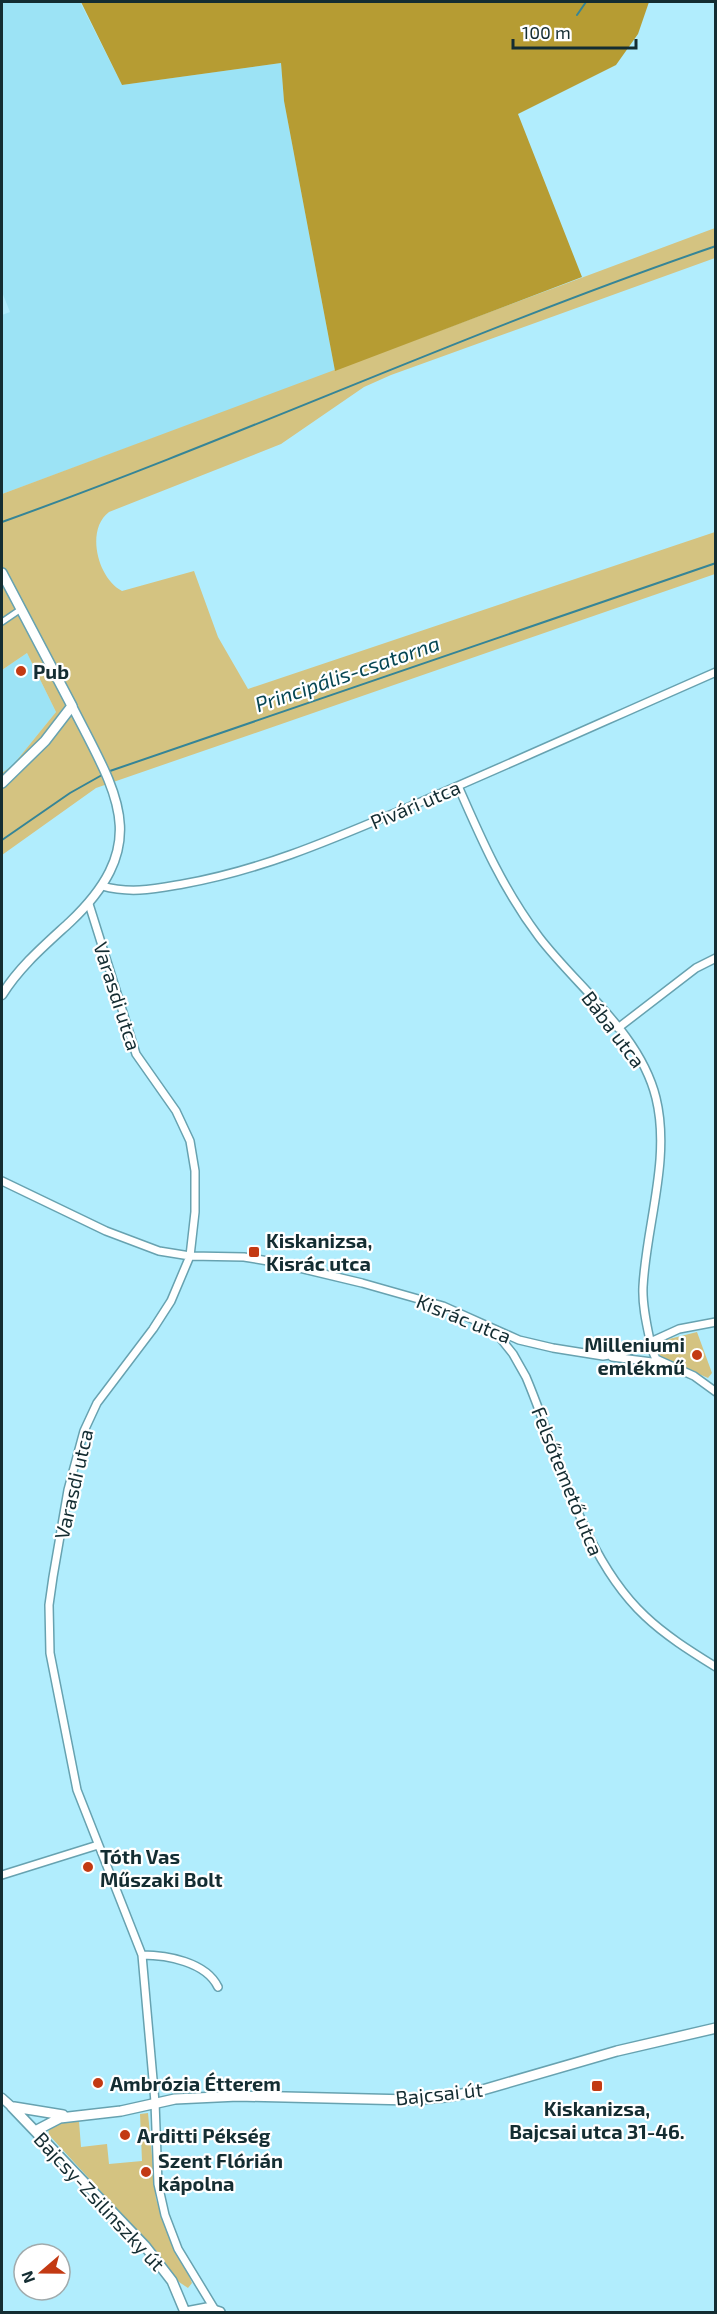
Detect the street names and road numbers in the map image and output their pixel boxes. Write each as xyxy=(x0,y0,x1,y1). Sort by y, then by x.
street label: Pivári utca xyxy=(366,774,464,834)
street label: Varasdi utca xyxy=(89,939,147,1053)
street label: Bába utca xyxy=(577,986,651,1072)
street label: Kisrác utca xyxy=(413,1288,515,1348)
street label: Felsőtemető utca xyxy=(527,1403,609,1559)
street label: Varasdi utca xyxy=(49,1427,97,1541)
street label: Bajcsai út xyxy=(394,2076,484,2110)
street label: Bajcsy-Zsilinszky út xyxy=(30,2127,171,2276)

